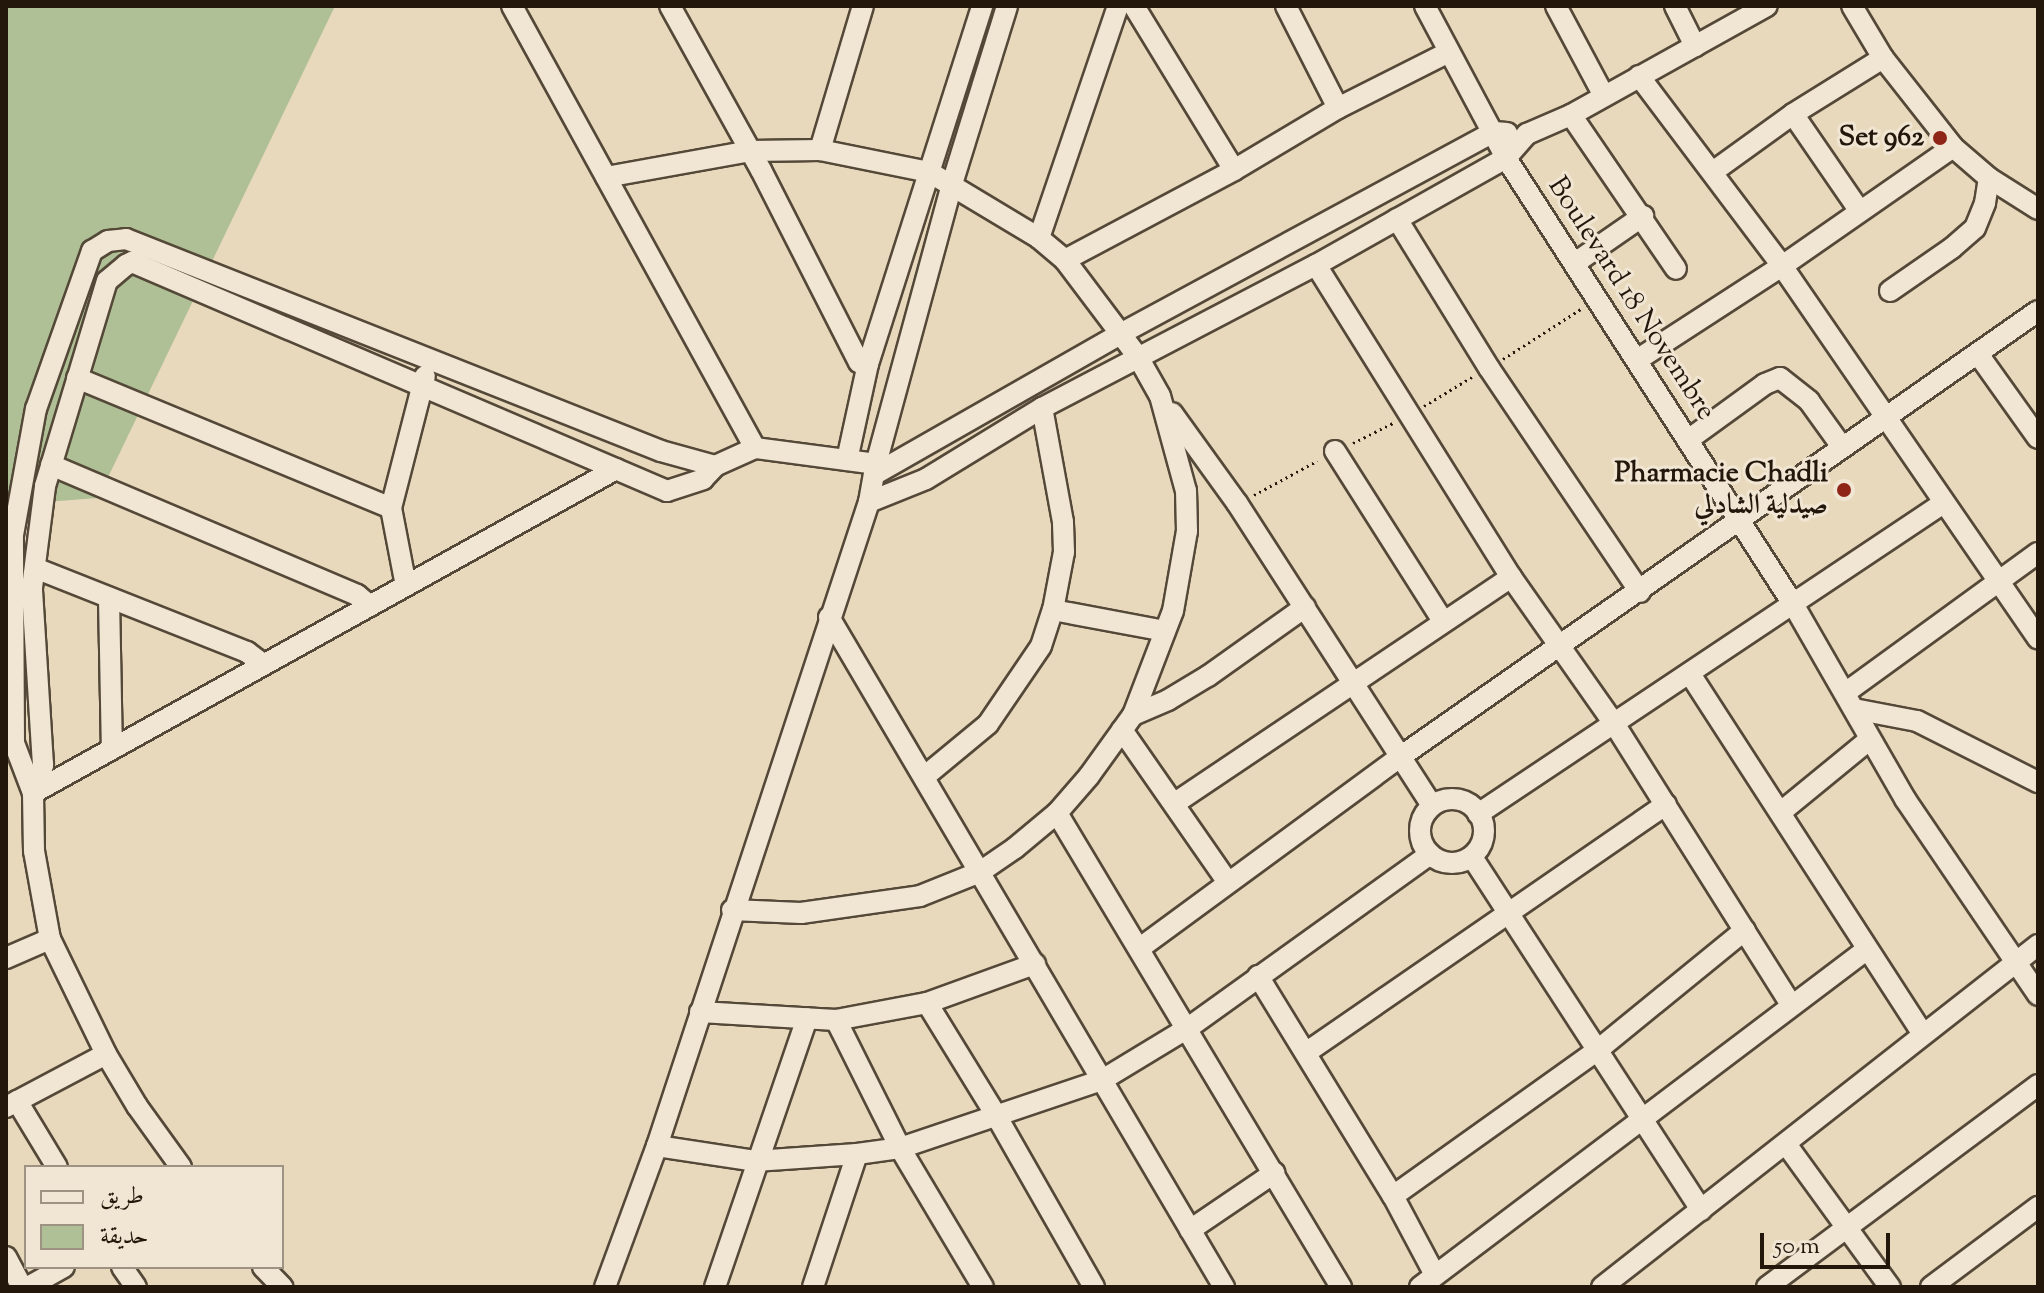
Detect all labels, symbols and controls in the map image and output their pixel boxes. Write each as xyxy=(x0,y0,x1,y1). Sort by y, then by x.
place label: Set 962 xyxy=(1839,121,1924,155)
marker: Set 962 xyxy=(1931,129,1949,147)
street label: Boulevard 18 Novembre xyxy=(1540,171,1722,427)
place label: Pharmacie Chadli صيدلية الشادلي xyxy=(1614,457,1828,523)
marker: Pharmacie Chadli صيدلية الشادلي xyxy=(1835,481,1853,499)
legend xyxy=(24,1165,284,1269)
text: طريق xyxy=(100,1180,144,1214)
scale bar xyxy=(1764,1217,1894,1267)
text: حديقة xyxy=(100,1220,149,1254)
text: 50 m xyxy=(1774,1230,1820,1264)

